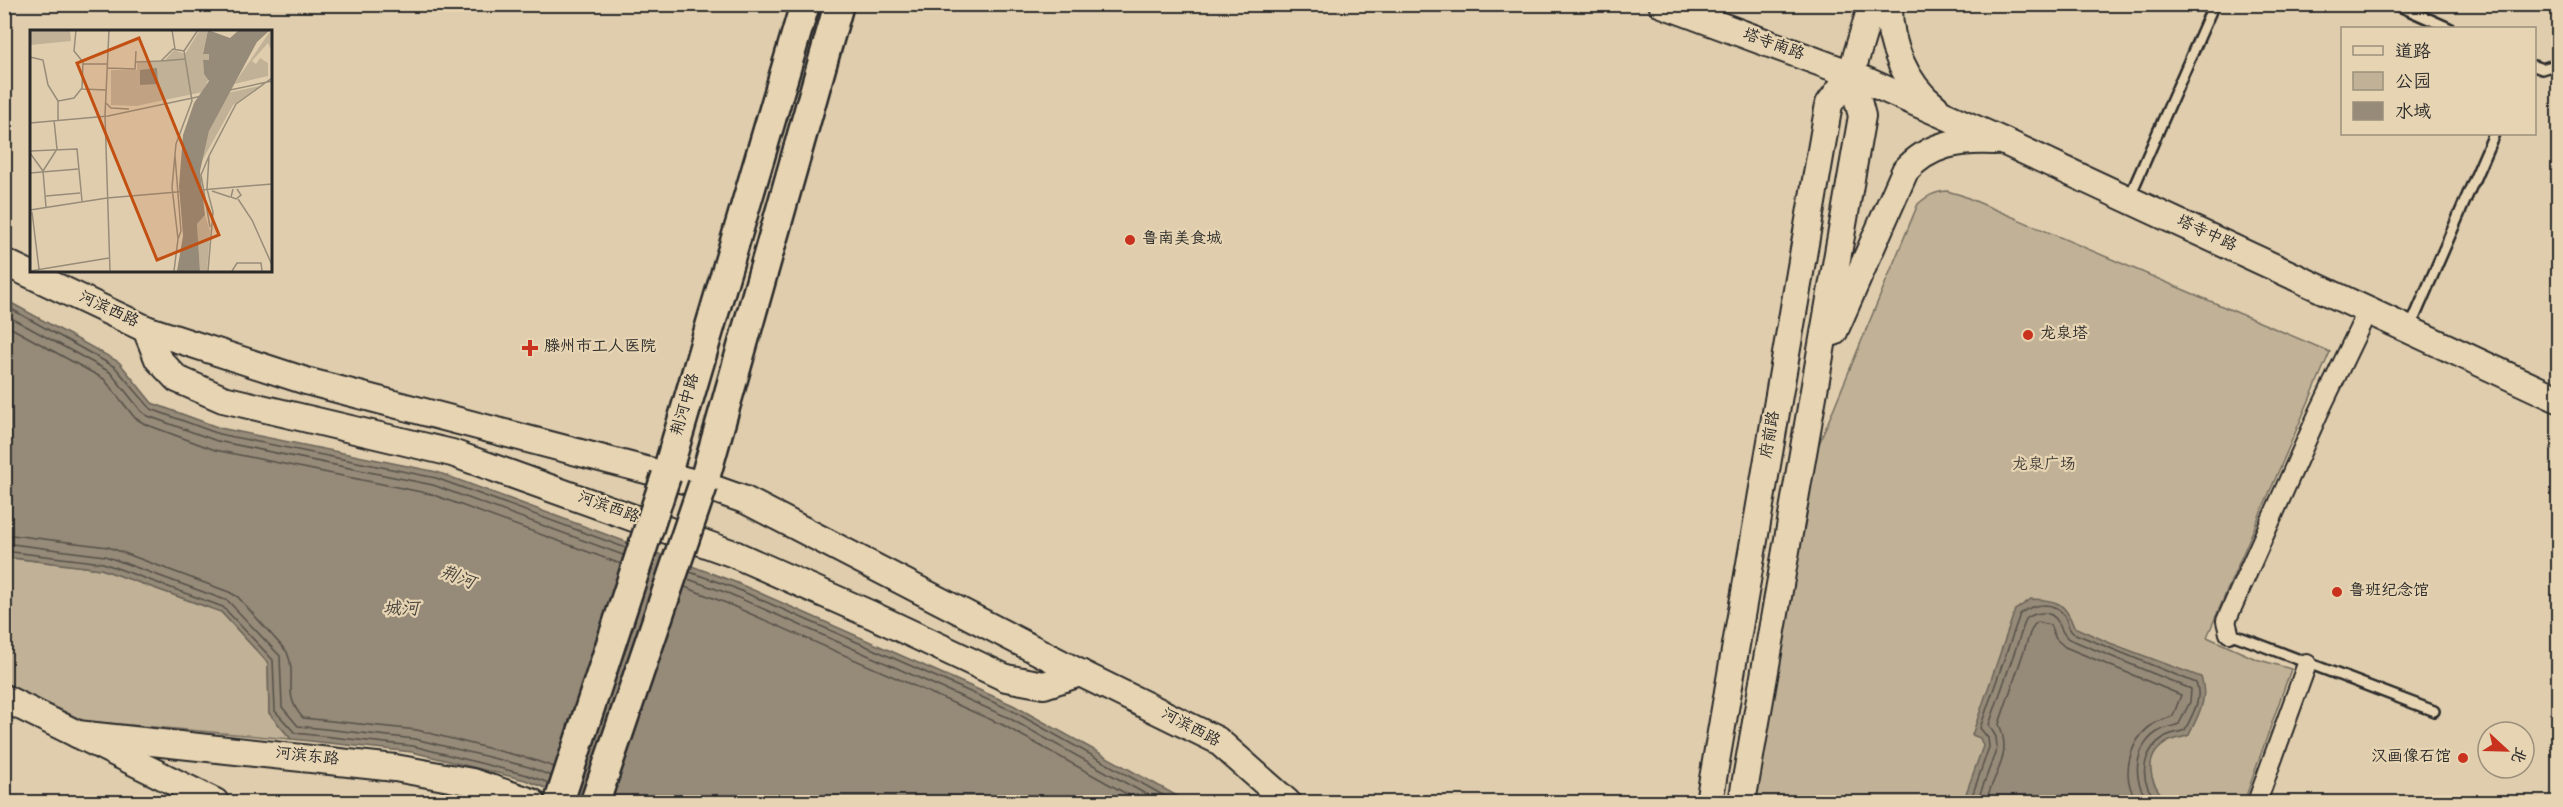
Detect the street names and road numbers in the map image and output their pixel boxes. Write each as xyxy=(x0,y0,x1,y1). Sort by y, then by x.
street label: 塔寺南路 xyxy=(1740,24,1807,66)
street label: 塔寺中路 xyxy=(2173,211,2240,257)
street label: 河滨西路 xyxy=(75,287,142,333)
street label: 荆河中路 xyxy=(667,371,705,438)
street label: 府前路 xyxy=(1757,409,1786,460)
street label: 河滨西路 xyxy=(575,487,642,529)
street label: 河滨西路 xyxy=(1157,704,1224,752)
street label: 河滨东路 xyxy=(274,743,340,771)

